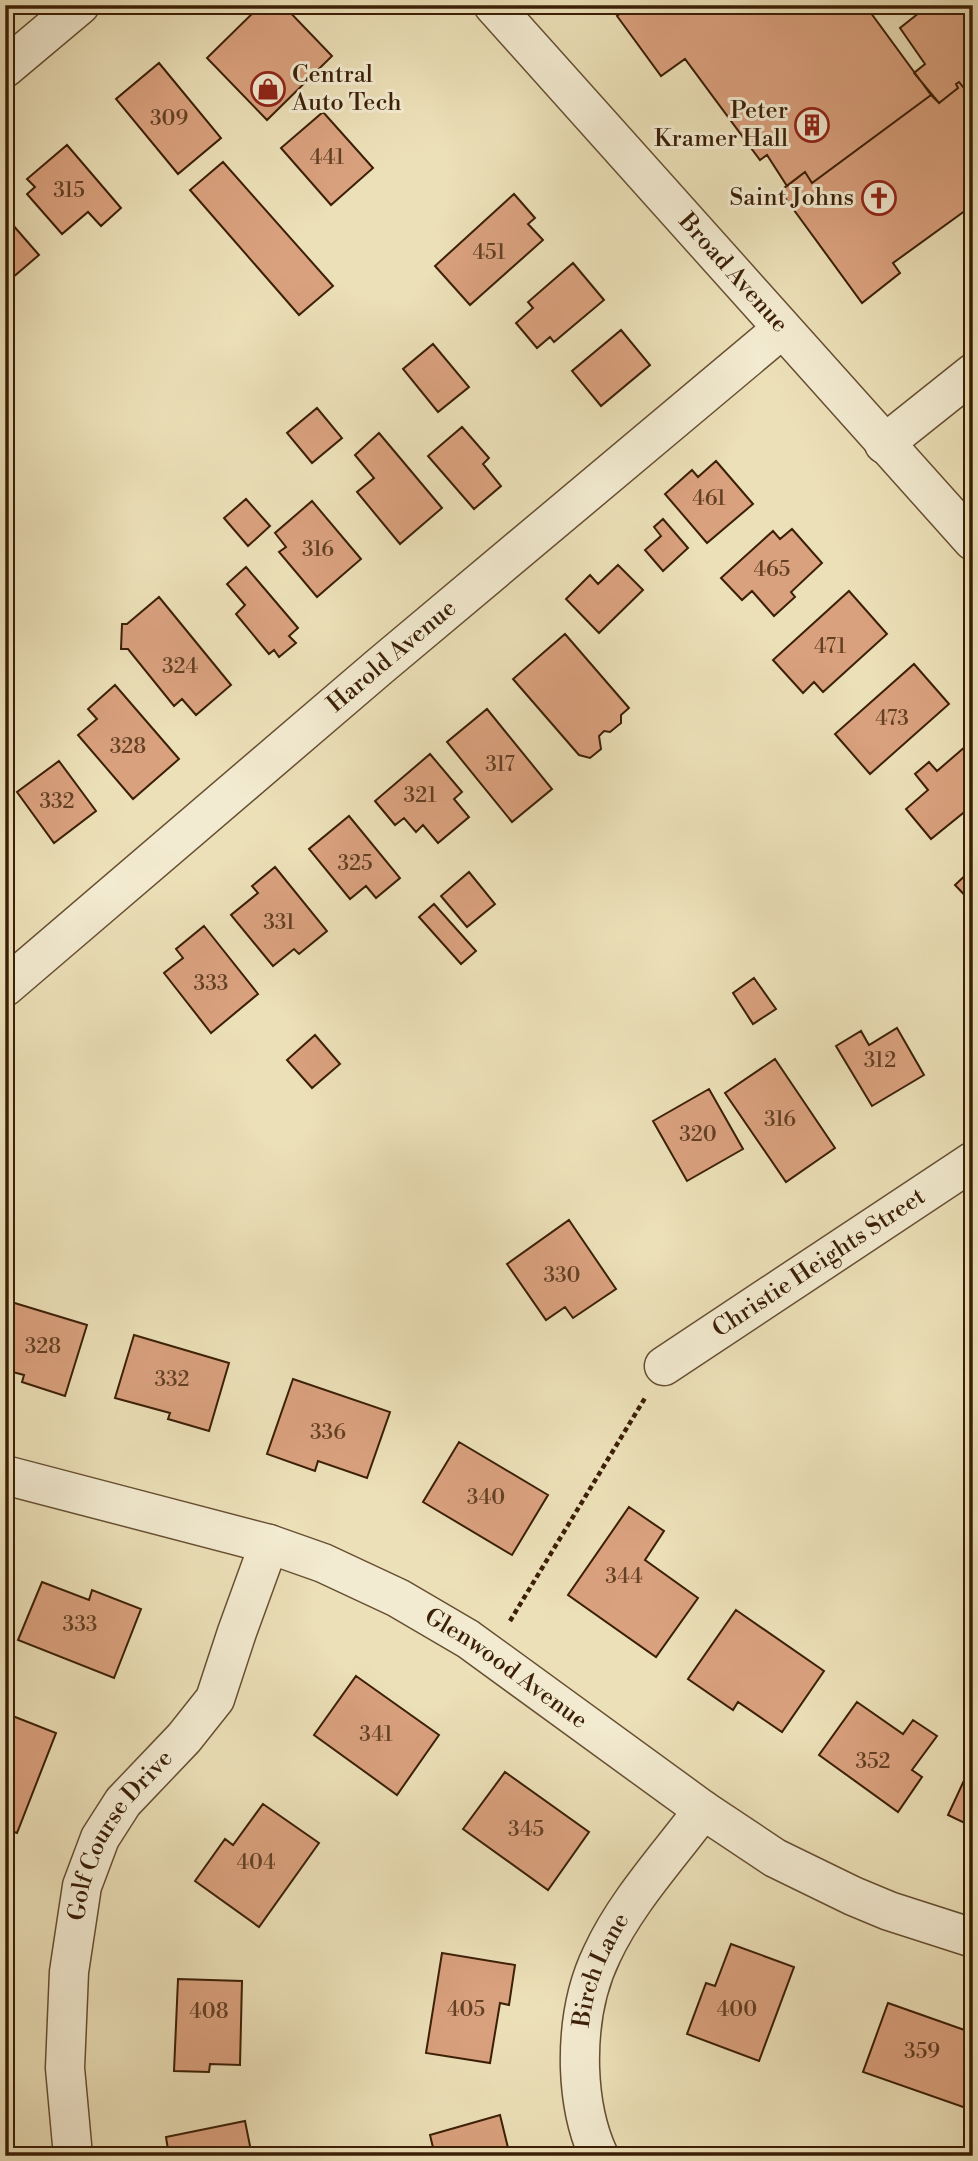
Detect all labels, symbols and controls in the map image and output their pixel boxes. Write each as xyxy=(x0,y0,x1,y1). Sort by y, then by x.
place label: Central Auto Tech xyxy=(291,60,402,118)
shop icon: Central Auto Tech xyxy=(249,70,287,108)
place label: Peter Kramer Hall xyxy=(654,96,788,154)
house number: 309 xyxy=(150,106,188,132)
building icon: Peter Kramer Hall xyxy=(793,106,831,144)
house number: 441 xyxy=(310,145,344,171)
house number: 315 xyxy=(53,178,85,204)
church icon: Saint Johns xyxy=(860,179,898,217)
place label: Saint Johns xyxy=(730,183,854,213)
street label: Broad Avenue xyxy=(671,206,794,339)
house number: 451 xyxy=(472,240,506,266)
house number: 461 xyxy=(692,486,726,512)
house number: 316 xyxy=(302,537,334,563)
house number: 465 xyxy=(754,557,790,583)
street label: Harold Avenue xyxy=(321,593,463,719)
house number: 471 xyxy=(814,634,846,660)
house number: 324 xyxy=(162,654,198,680)
house number: 473 xyxy=(875,706,909,732)
house number: 328 xyxy=(110,734,146,760)
house number: 317 xyxy=(485,752,515,778)
house number: 321 xyxy=(404,783,436,809)
house number: 332 xyxy=(39,789,75,815)
house number: 325 xyxy=(337,851,373,877)
house number: 331 xyxy=(263,910,295,936)
house number: 333 xyxy=(194,971,228,997)
house number: 312 xyxy=(864,1048,896,1074)
house number: 316 xyxy=(764,1107,796,1133)
house number: 320 xyxy=(679,1122,717,1148)
street label: Christie Heights Street xyxy=(707,1182,931,1345)
house number: 330 xyxy=(543,1263,581,1289)
house number: 328 xyxy=(25,1334,61,1360)
house number: 332 xyxy=(154,1367,190,1393)
house number: 336 xyxy=(310,1420,346,1446)
house number: 340 xyxy=(467,1485,505,1511)
house number: 344 xyxy=(605,1564,643,1590)
street label: Glenwood Avenue xyxy=(419,1602,593,1736)
house number: 333 xyxy=(63,1612,97,1638)
house number: 341 xyxy=(359,1722,393,1748)
street label: Golf Course Drive xyxy=(62,1744,179,1923)
house number: 352 xyxy=(855,1749,891,1775)
house number: 345 xyxy=(508,1817,544,1843)
house number: 404 xyxy=(237,1850,275,1876)
street label: Birch Lane xyxy=(567,1907,636,2030)
house number: 405 xyxy=(447,1997,485,2023)
house number: 400 xyxy=(717,1997,757,2023)
house number: 408 xyxy=(189,1999,229,2025)
house number: 359 xyxy=(904,2039,940,2065)

